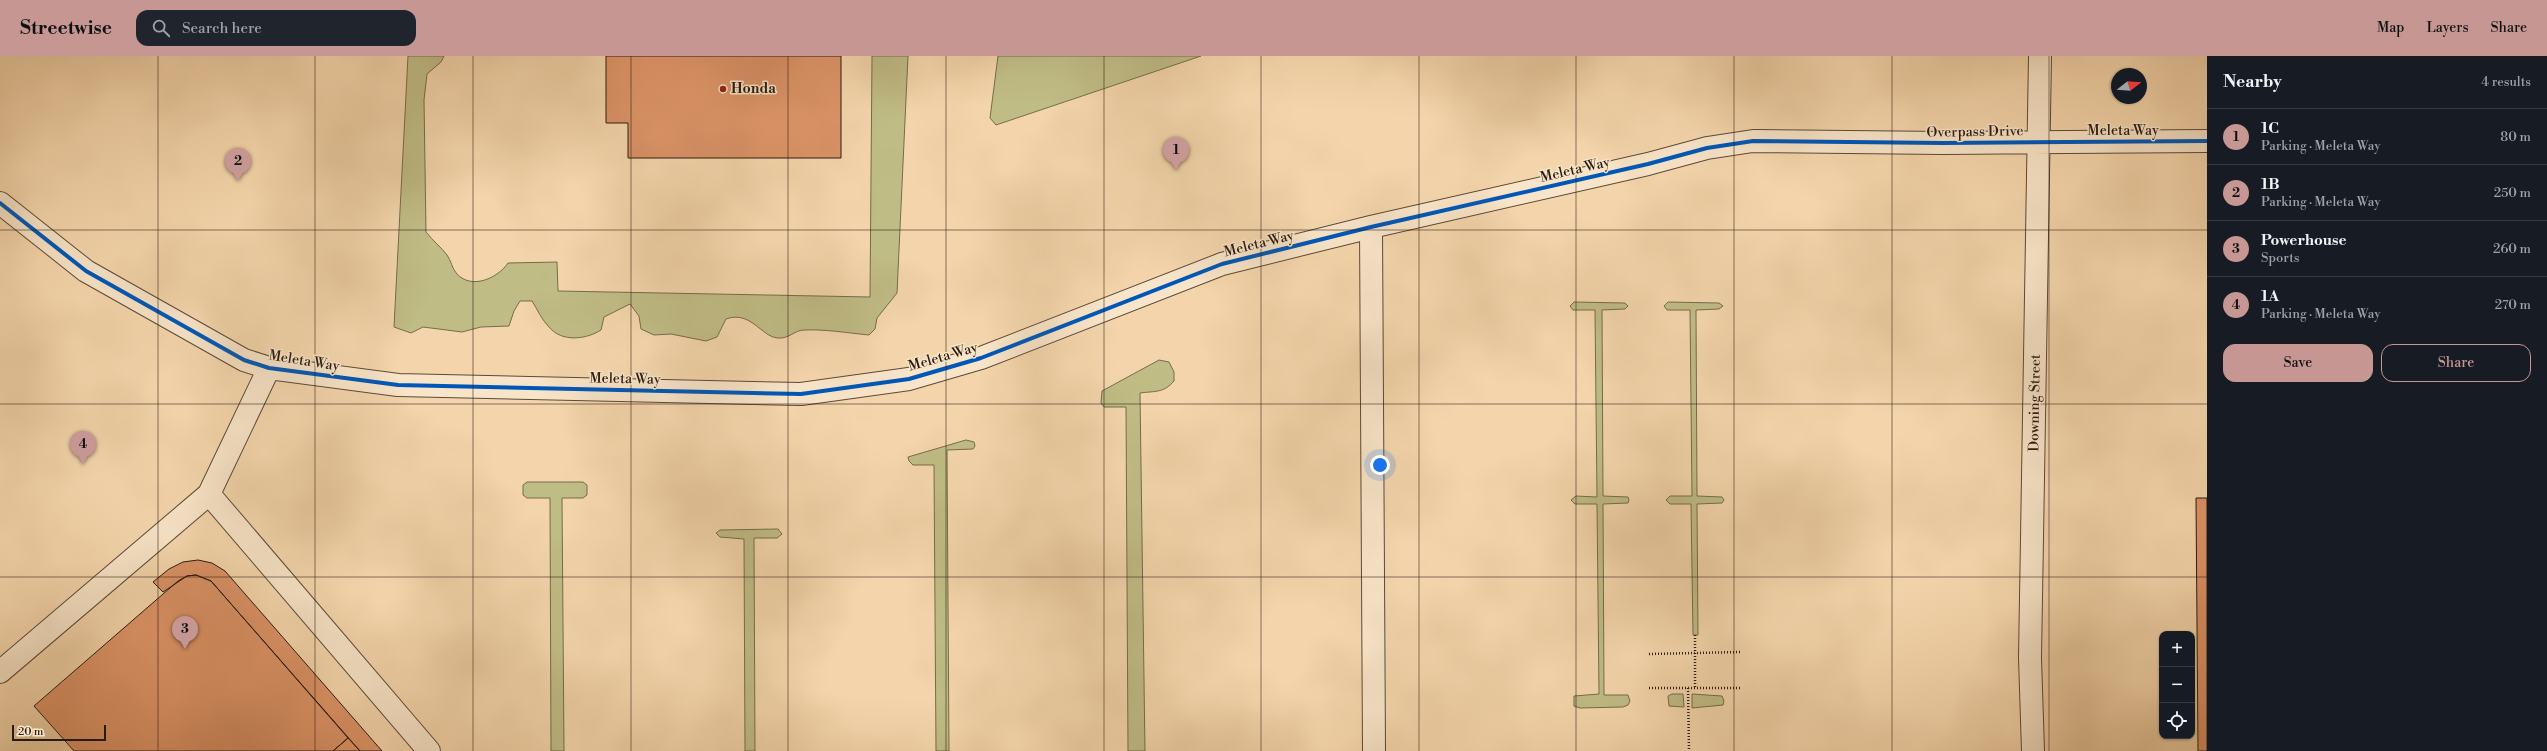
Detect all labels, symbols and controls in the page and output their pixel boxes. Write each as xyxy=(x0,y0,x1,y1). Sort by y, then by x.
search box xyxy=(136,10,416,46)
text: Streetwise xyxy=(20,16,112,40)
icon: search xyxy=(150,17,172,39)
text: Search here xyxy=(182,19,262,38)
text: Map xyxy=(2377,19,2404,37)
text: Layers xyxy=(2426,19,2469,37)
text: Share xyxy=(2491,19,2527,37)
north arrow xyxy=(2111,68,2147,104)
text: Nearby xyxy=(2223,71,2282,93)
text: 4 results xyxy=(2481,74,2531,90)
place label: Honda xyxy=(731,80,776,98)
marker: Honda xyxy=(718,84,728,94)
text: 1C xyxy=(2261,119,2279,138)
street label: Overpass Drive xyxy=(1926,122,2024,142)
street label: Meleta Way xyxy=(2087,122,2159,140)
text: 1 xyxy=(2233,129,2239,145)
text: 80 m xyxy=(2500,129,2531,145)
pin: 1 xyxy=(1163,137,1189,170)
text: Parking · Meleta Way xyxy=(2261,138,2381,154)
pin: 2 xyxy=(225,148,251,181)
street label: Meleta Way xyxy=(1538,153,1612,187)
text: 1B xyxy=(2261,175,2279,194)
text: 2 xyxy=(2232,185,2240,201)
text: 250 m xyxy=(2494,185,2531,201)
text: Parking · Meleta Way xyxy=(2261,194,2381,210)
street label: Meleta Way xyxy=(1222,227,1296,261)
text: Powerhouse xyxy=(2261,231,2347,250)
text: 3 xyxy=(2232,241,2240,257)
text: 260 m xyxy=(2493,241,2531,257)
text: Sports xyxy=(2261,250,2300,266)
text: 1A xyxy=(2261,287,2279,306)
text: 4 xyxy=(2232,297,2240,313)
text: 270 m xyxy=(2495,297,2531,313)
text: Parking · Meleta Way xyxy=(2261,306,2381,322)
street label: Meleta Way xyxy=(906,338,980,375)
button: Save xyxy=(2223,344,2373,382)
button: Share xyxy=(2381,344,2531,382)
street label: Meleta Way xyxy=(267,347,341,376)
street label: Downing Street xyxy=(2025,354,2045,452)
street label: Meleta Way xyxy=(589,369,661,389)
pin: 4 xyxy=(70,431,96,464)
your location xyxy=(1370,455,1390,475)
pin: 3 xyxy=(172,616,198,649)
map controls xyxy=(2159,631,2195,739)
button: + xyxy=(2159,631,2195,667)
button: − xyxy=(2159,667,2195,703)
button: locate xyxy=(2159,703,2195,739)
scale bar xyxy=(12,723,106,742)
text: 20 m xyxy=(18,725,43,739)

